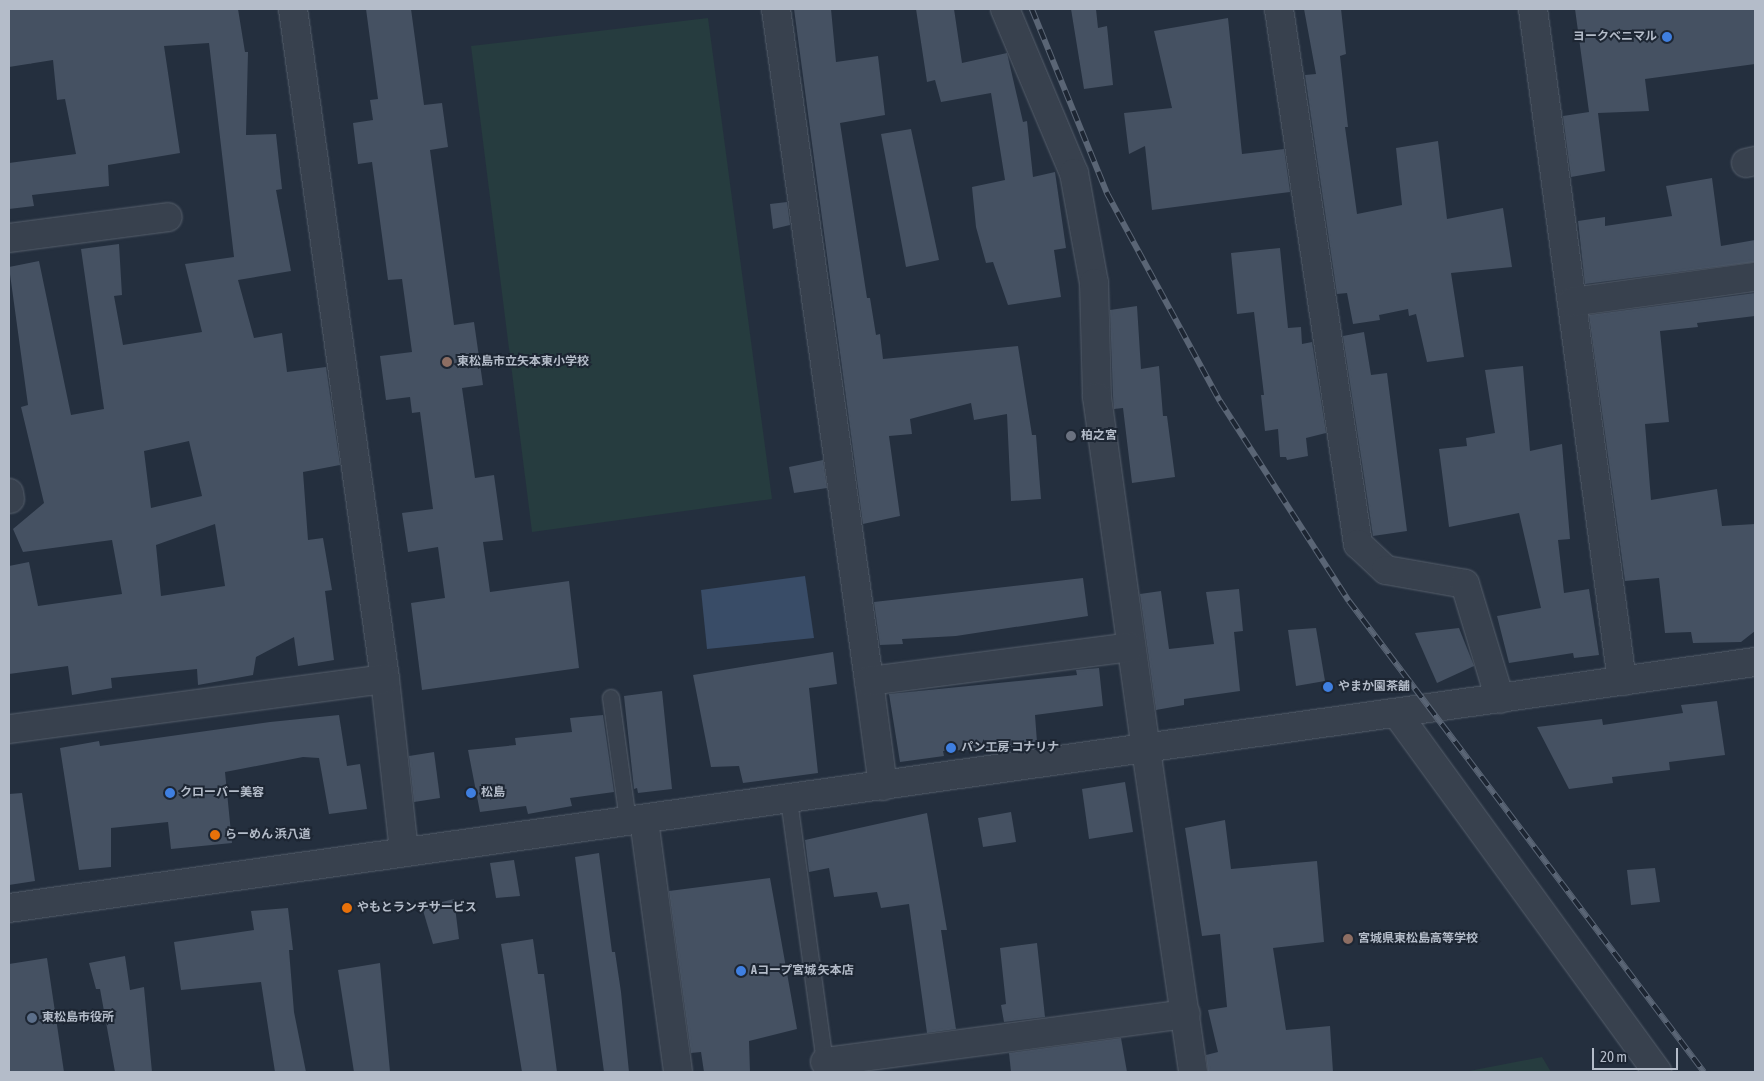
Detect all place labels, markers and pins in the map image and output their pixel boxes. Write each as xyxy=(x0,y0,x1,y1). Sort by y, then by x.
place label: ヨークベニマル xyxy=(1573,30,1657,44)
marker: ヨークベニマル xyxy=(1661,31,1673,43)
place label: 東松島市立矢本東小学校 xyxy=(457,355,589,369)
marker: 東松島市立矢本東小学校 xyxy=(441,356,453,368)
place label: 柏之宮 xyxy=(1081,429,1117,443)
marker: 柏之宮 xyxy=(1065,430,1077,442)
place label: やまか園茶舗 xyxy=(1338,680,1410,694)
marker: やまか園茶舗 xyxy=(1322,681,1334,693)
place label: パン工房 コナリナ xyxy=(961,741,1059,755)
marker: パン工房 コナリナ xyxy=(945,742,957,754)
place label: クローバー美容 xyxy=(180,786,264,800)
place label: 松島 xyxy=(481,786,505,800)
marker: クローバー美容 xyxy=(164,787,176,799)
marker: 松島 xyxy=(465,787,477,799)
place label: らーめん 浜八道 xyxy=(225,828,311,842)
marker: らーめん 浜八道 xyxy=(209,829,221,841)
place label: やもとランチサービス xyxy=(357,901,477,915)
marker: やもとランチサービス xyxy=(341,902,353,914)
place label: 宮城県東松島高等学校 xyxy=(1358,932,1478,946)
marker: 宮城県東松島高等学校 xyxy=(1342,933,1354,945)
place label: Aコープ宮城 矢本店 xyxy=(751,964,855,978)
marker: Aコープ宮城 矢本店 xyxy=(735,965,747,977)
place label: 東松島市役所 xyxy=(42,1011,114,1025)
marker: 東松島市役所 xyxy=(26,1012,38,1024)

